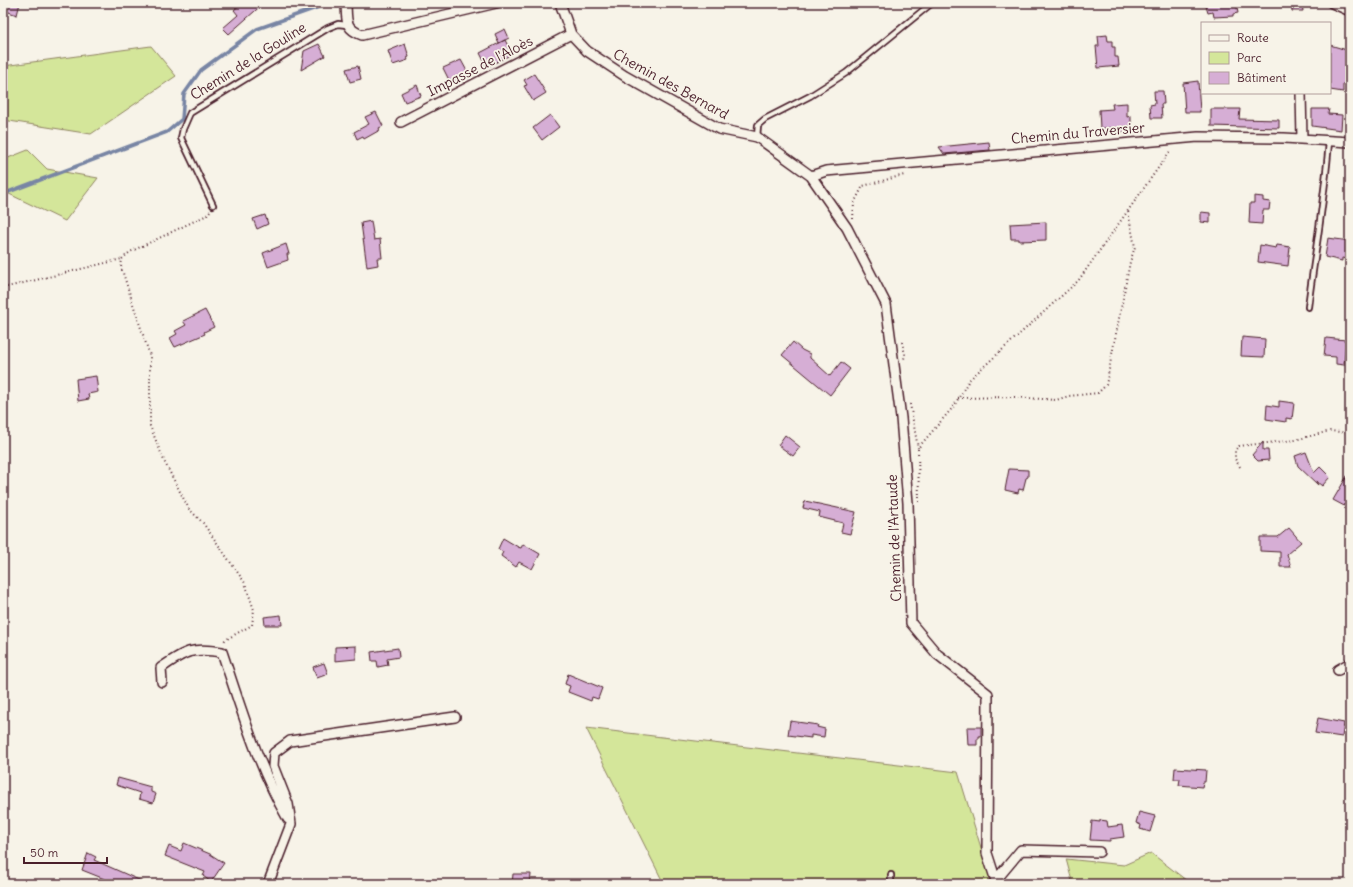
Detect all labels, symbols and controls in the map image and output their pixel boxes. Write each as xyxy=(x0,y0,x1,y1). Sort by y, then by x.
street label: Chemin de la Gouline xyxy=(187,18,309,104)
legend xyxy=(1201,22,1331,94)
text: Route xyxy=(1237,30,1269,45)
street label: Impasse de l'Aloès xyxy=(424,32,536,100)
street label: Chemin des Bernard xyxy=(610,45,732,123)
text: Parc xyxy=(1237,50,1262,65)
text: Bâtiment xyxy=(1237,70,1286,85)
street label: Chemin du Traversier xyxy=(1010,118,1146,148)
street label: Chemin de l'Artaude xyxy=(883,474,905,602)
scale bar xyxy=(24,839,107,865)
text: 50 m xyxy=(30,845,59,860)

